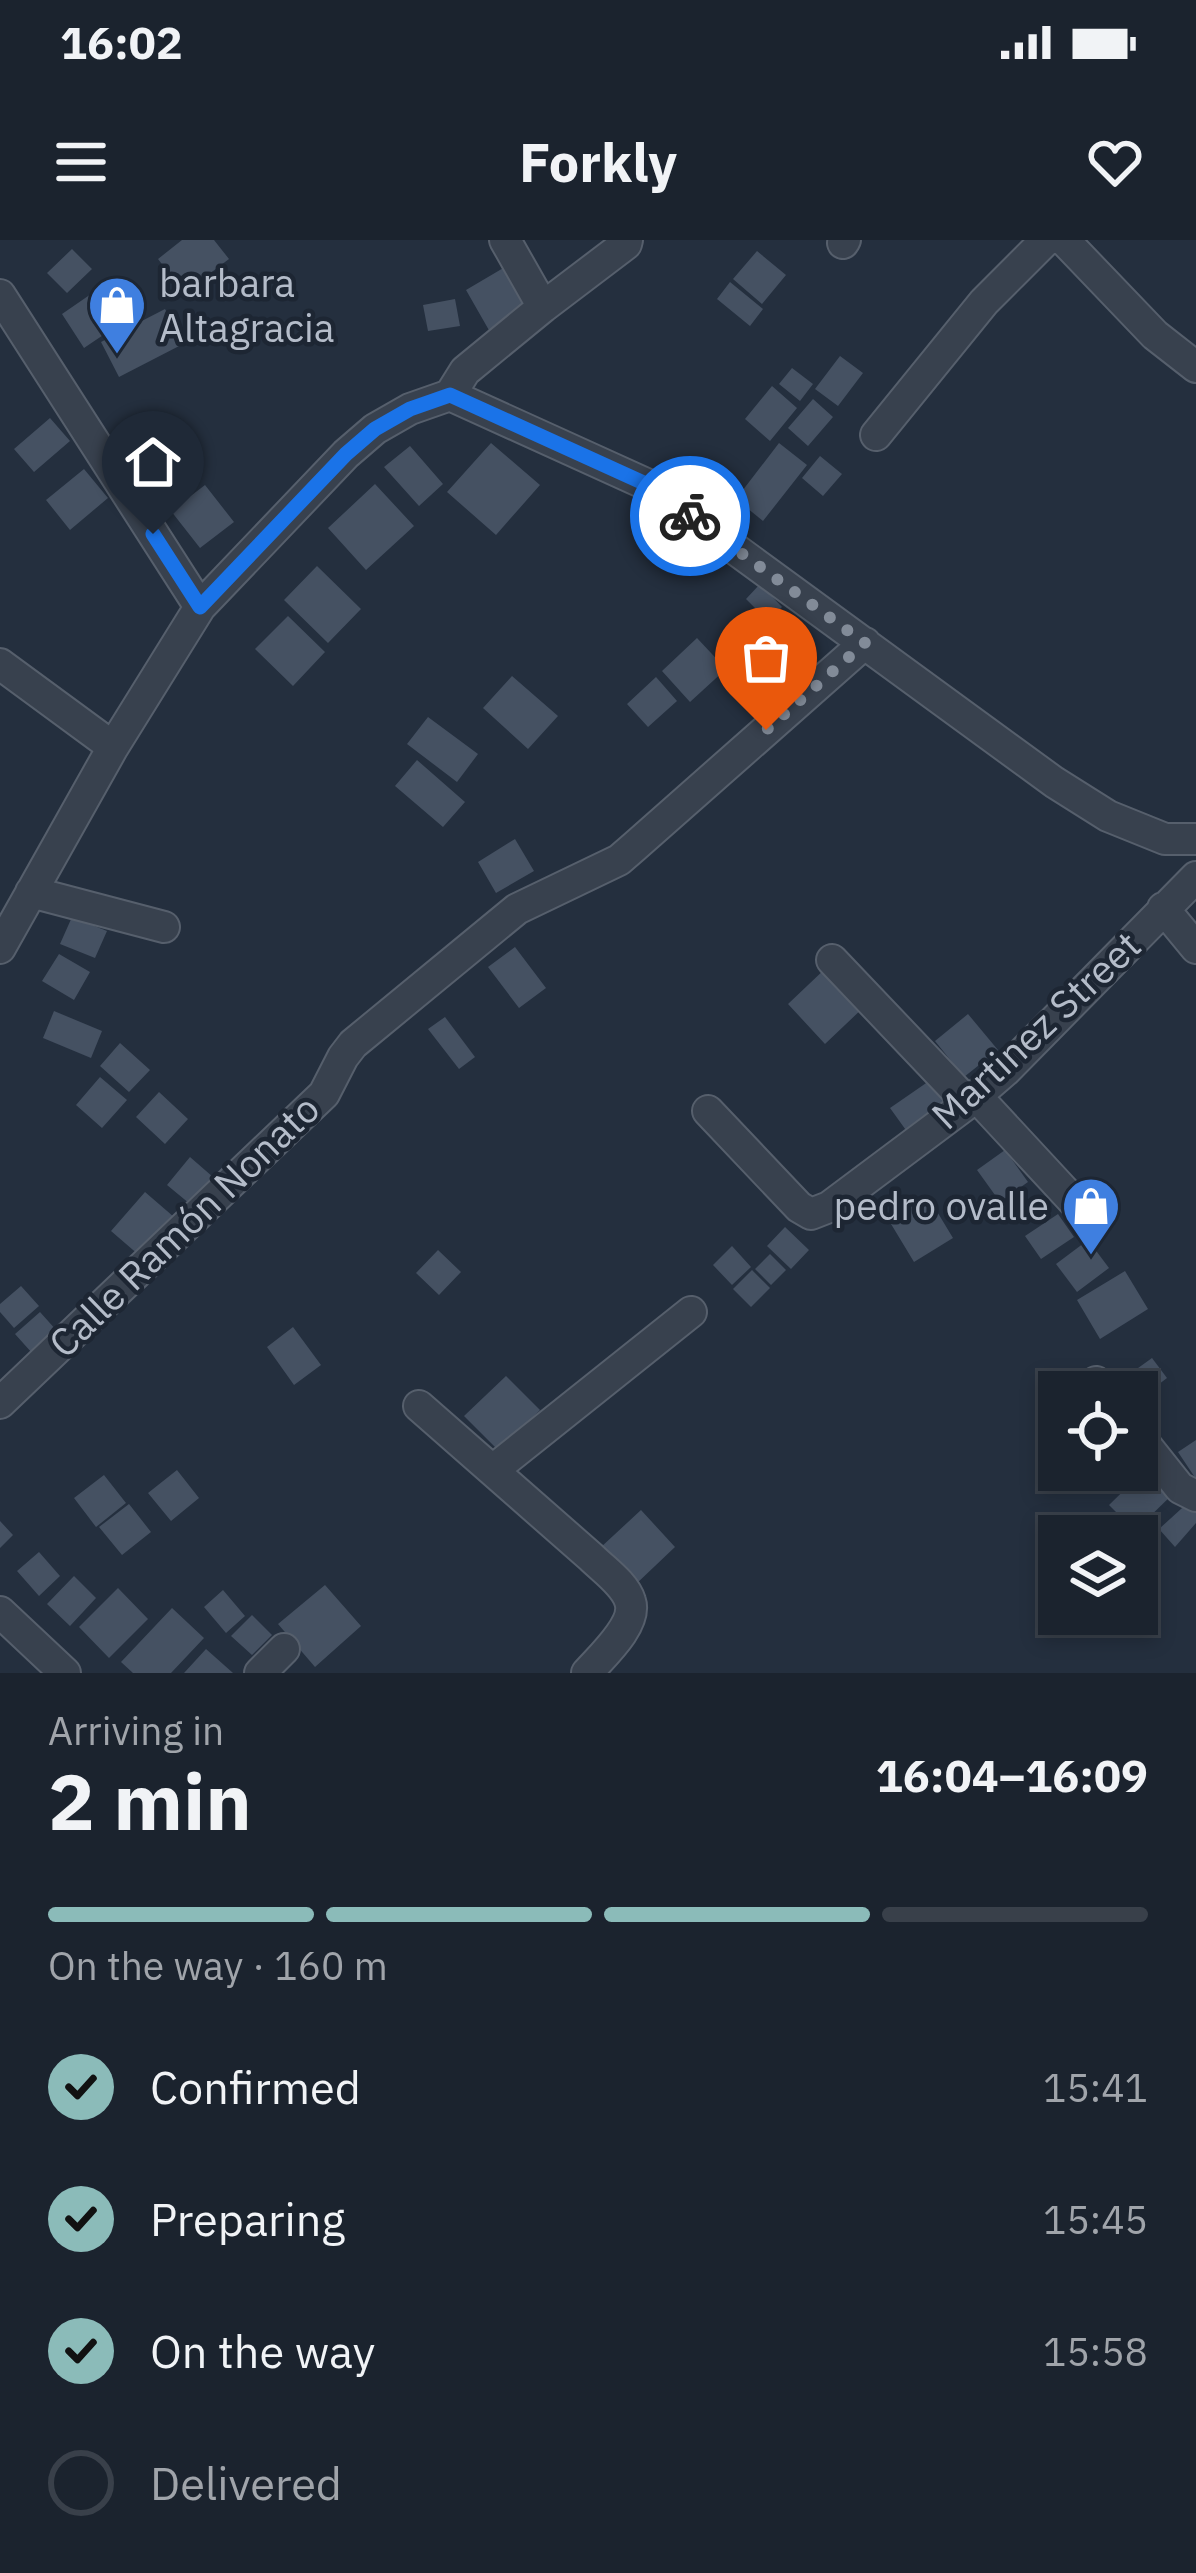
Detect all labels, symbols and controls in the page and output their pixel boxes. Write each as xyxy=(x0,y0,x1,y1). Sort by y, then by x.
text: 16:02 xyxy=(60,13,183,71)
text: Forkly xyxy=(519,127,677,197)
icon: menu xyxy=(48,129,114,195)
icon: heart xyxy=(1082,129,1148,195)
place label: barbara Altagracia xyxy=(159,257,335,353)
shop icon: barbara Altagracia xyxy=(86,274,148,356)
pin xyxy=(102,411,204,534)
icon: home xyxy=(120,429,186,495)
courier xyxy=(630,456,750,576)
icon: bike xyxy=(657,483,723,549)
pin xyxy=(715,607,817,730)
icon: bag xyxy=(733,625,799,691)
street label: Martinez Street xyxy=(920,920,1151,1140)
street label: Calle Ramón Nonato xyxy=(38,1083,330,1368)
shop icon: pedro ovalle xyxy=(1060,1175,1122,1257)
place label: pedro ovalle xyxy=(834,1180,1049,1231)
map controls xyxy=(1038,1371,1158,1635)
button: locate xyxy=(1038,1371,1158,1491)
button: layers xyxy=(1038,1515,1158,1635)
text: Arriving in xyxy=(48,1705,224,1756)
text: 16:04–16:09 xyxy=(876,1746,1148,1804)
text: 2 min xyxy=(48,1750,252,1851)
text: On the way · 160 m xyxy=(48,1940,388,1991)
icon: check xyxy=(48,2054,114,2120)
text: Confirmed xyxy=(150,2058,361,2116)
text: 15:41 xyxy=(1043,2062,1148,2113)
icon: check xyxy=(48,2186,114,2252)
text: Preparing xyxy=(150,2190,345,2248)
text: 15:45 xyxy=(1043,2194,1148,2245)
icon: check xyxy=(48,2318,114,2384)
text: On the way xyxy=(150,2322,375,2380)
text: 15:58 xyxy=(1043,2326,1148,2377)
text: Delivered xyxy=(150,2454,342,2512)

